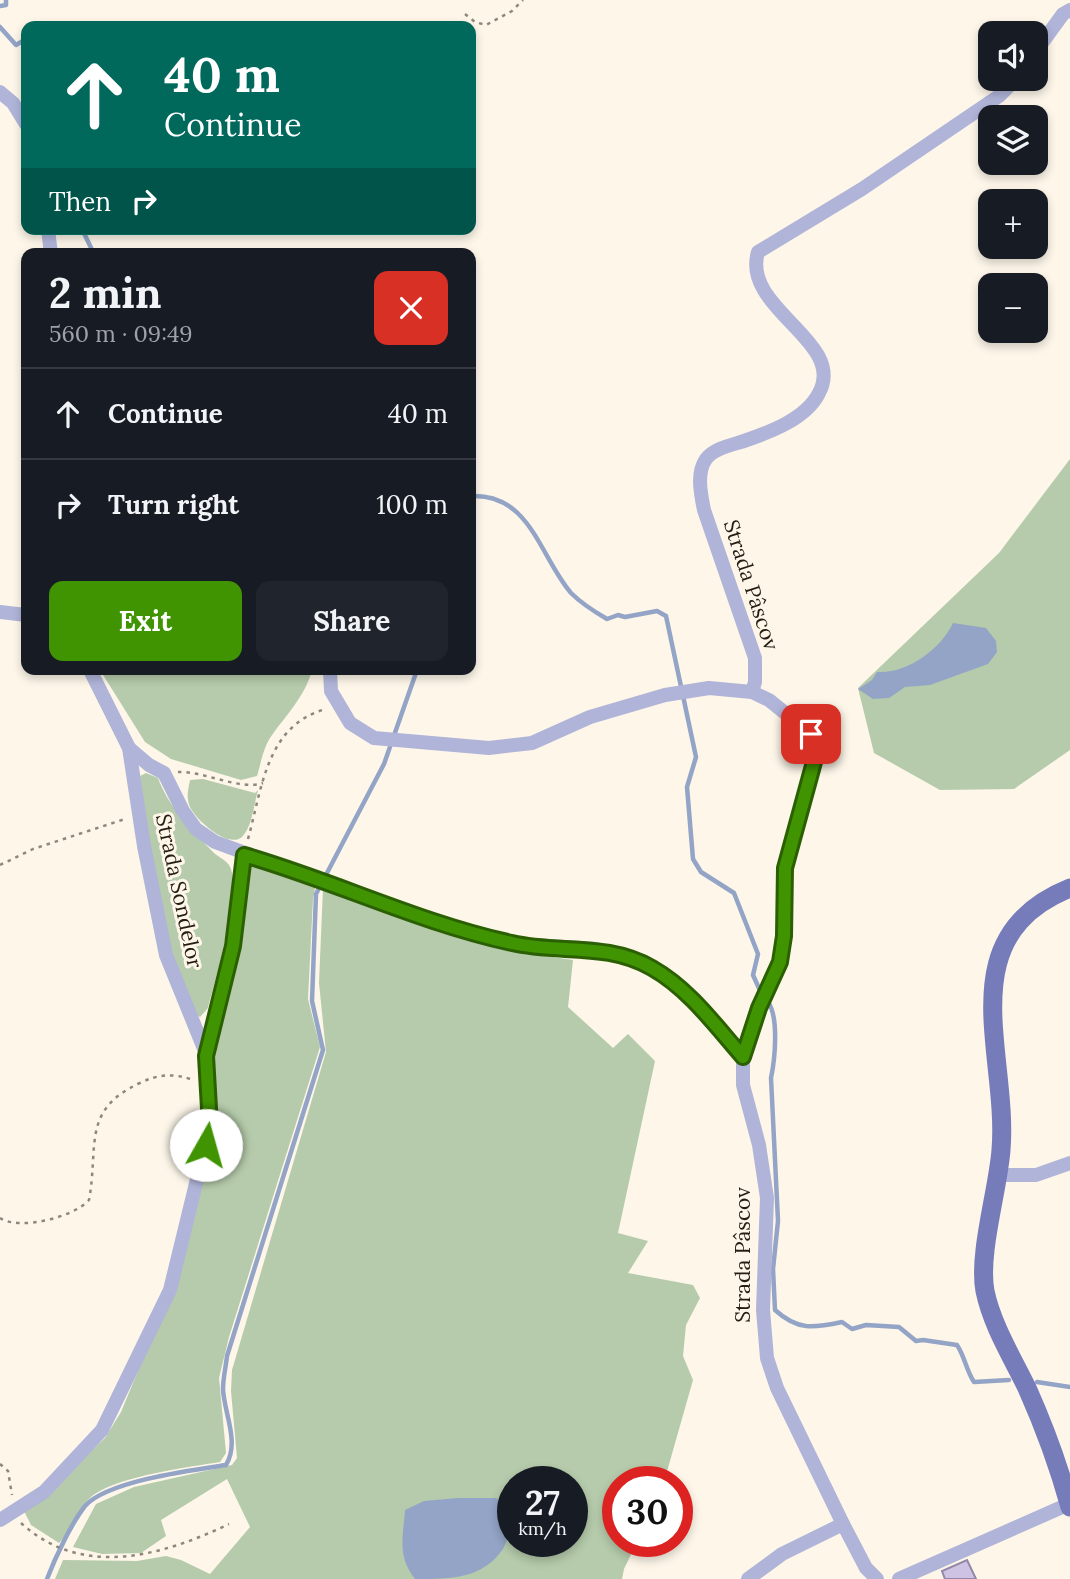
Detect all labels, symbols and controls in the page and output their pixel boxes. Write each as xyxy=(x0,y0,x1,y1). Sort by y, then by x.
map controls xyxy=(978,21,1048,343)
button: sound xyxy=(978,21,1048,91)
text: 40 m xyxy=(164,43,280,105)
icon: ahead xyxy=(49,49,140,140)
text: Continue xyxy=(164,104,301,145)
button: layers xyxy=(978,105,1048,175)
icon: right xyxy=(125,182,163,220)
text: Then xyxy=(49,185,111,218)
button: + xyxy=(978,189,1048,259)
text: 2 min xyxy=(49,266,162,320)
button: close xyxy=(374,271,448,345)
button: − xyxy=(978,273,1048,343)
text: 560 m · 09:49 xyxy=(49,319,193,348)
icon: ahead xyxy=(49,395,87,433)
text: Continue xyxy=(108,397,223,430)
text: 40 m xyxy=(388,397,448,430)
icon: right xyxy=(49,486,87,524)
text: Turn right xyxy=(108,488,239,521)
text: 100 m xyxy=(376,488,448,521)
street label: Strada Pâscov xyxy=(718,516,785,654)
button: Exit xyxy=(49,581,242,661)
button: Share xyxy=(256,581,448,661)
pin xyxy=(781,704,841,764)
icon: arrive xyxy=(792,715,830,753)
street label: Strada Sondelor xyxy=(150,811,209,970)
position arrow xyxy=(169,1108,243,1182)
street label: Strada Pâscov xyxy=(729,1187,756,1323)
speed limit sign: 30 xyxy=(602,1466,693,1557)
text: 27 xyxy=(525,1480,560,1525)
text: km/h xyxy=(518,1517,567,1540)

